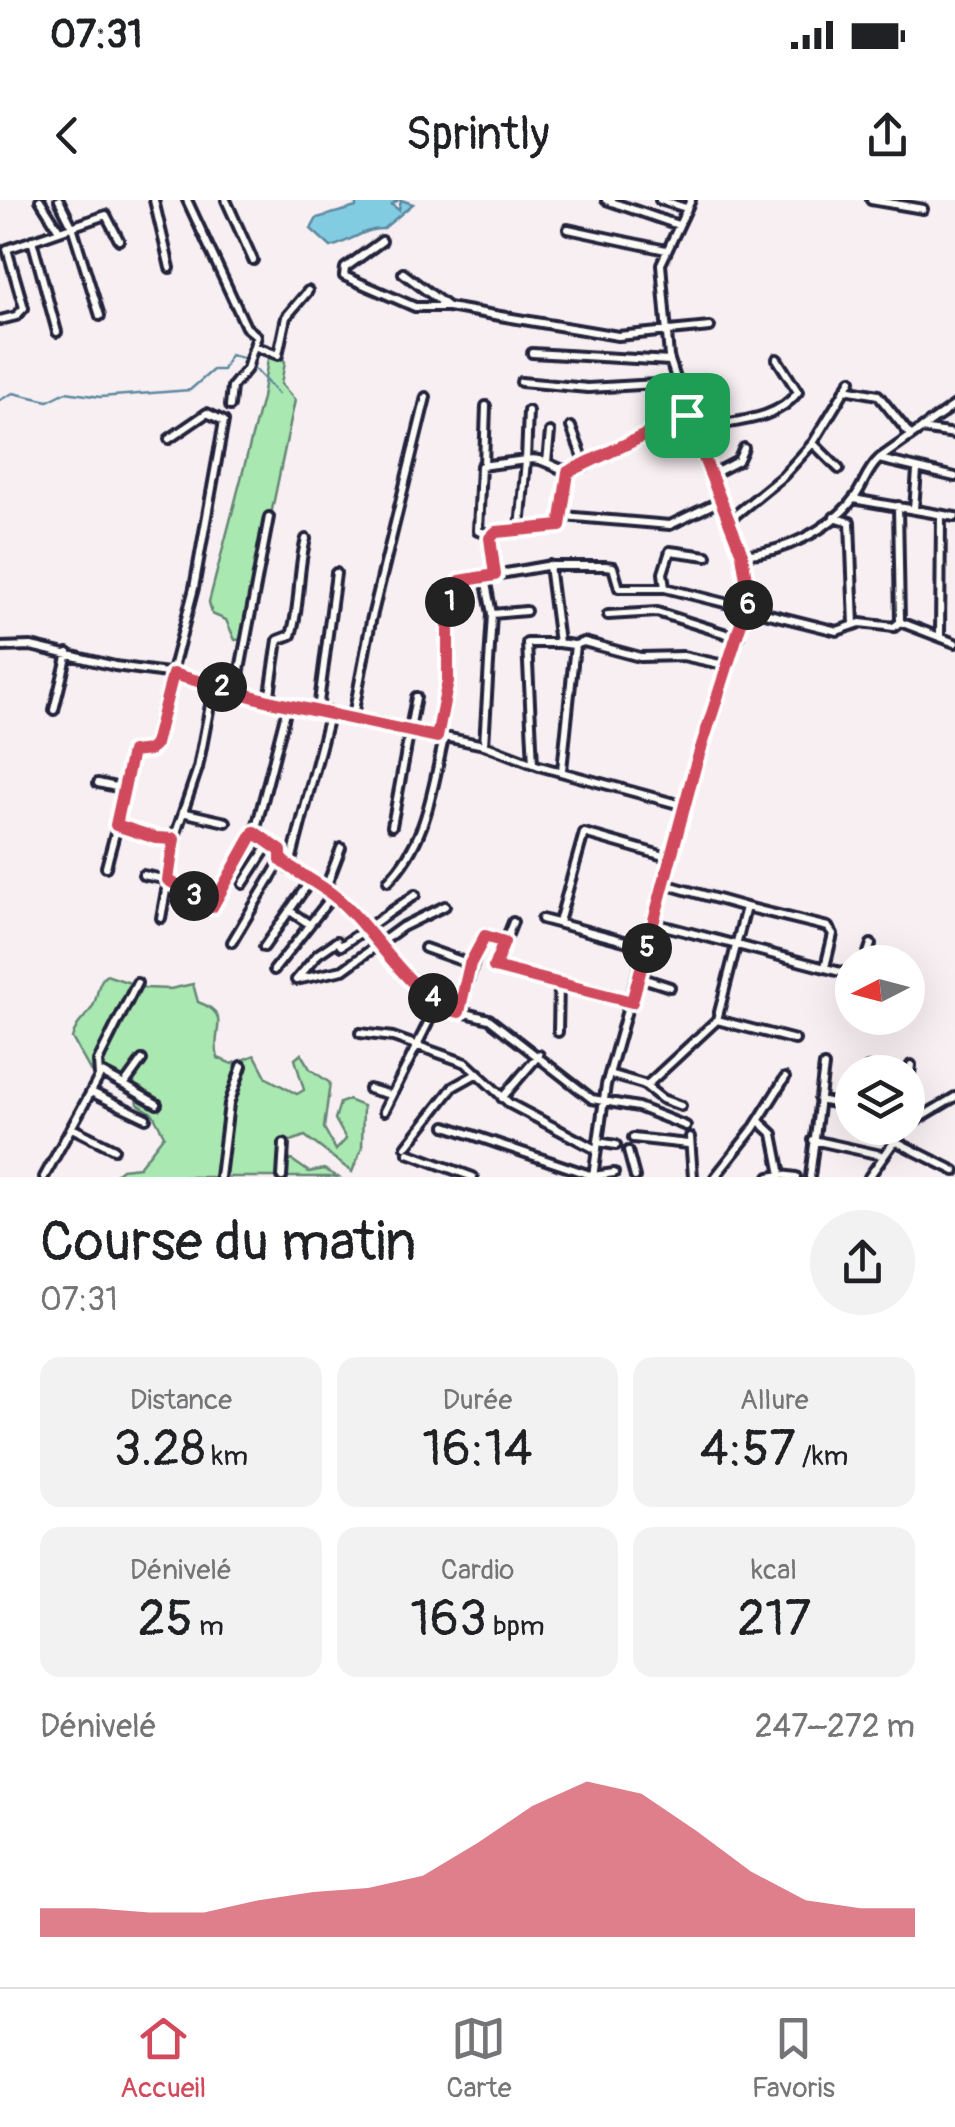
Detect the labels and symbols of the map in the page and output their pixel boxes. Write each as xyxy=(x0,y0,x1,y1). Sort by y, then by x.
pin xyxy=(645,373,730,458)
pin: 1 xyxy=(425,577,475,627)
pin: 6 xyxy=(723,580,773,630)
pin: 2 xyxy=(197,662,247,712)
pin: 3 xyxy=(169,871,219,921)
pin: 5 xyxy=(622,923,672,973)
north arrow xyxy=(835,945,925,1035)
pin: 4 xyxy=(408,973,458,1023)

